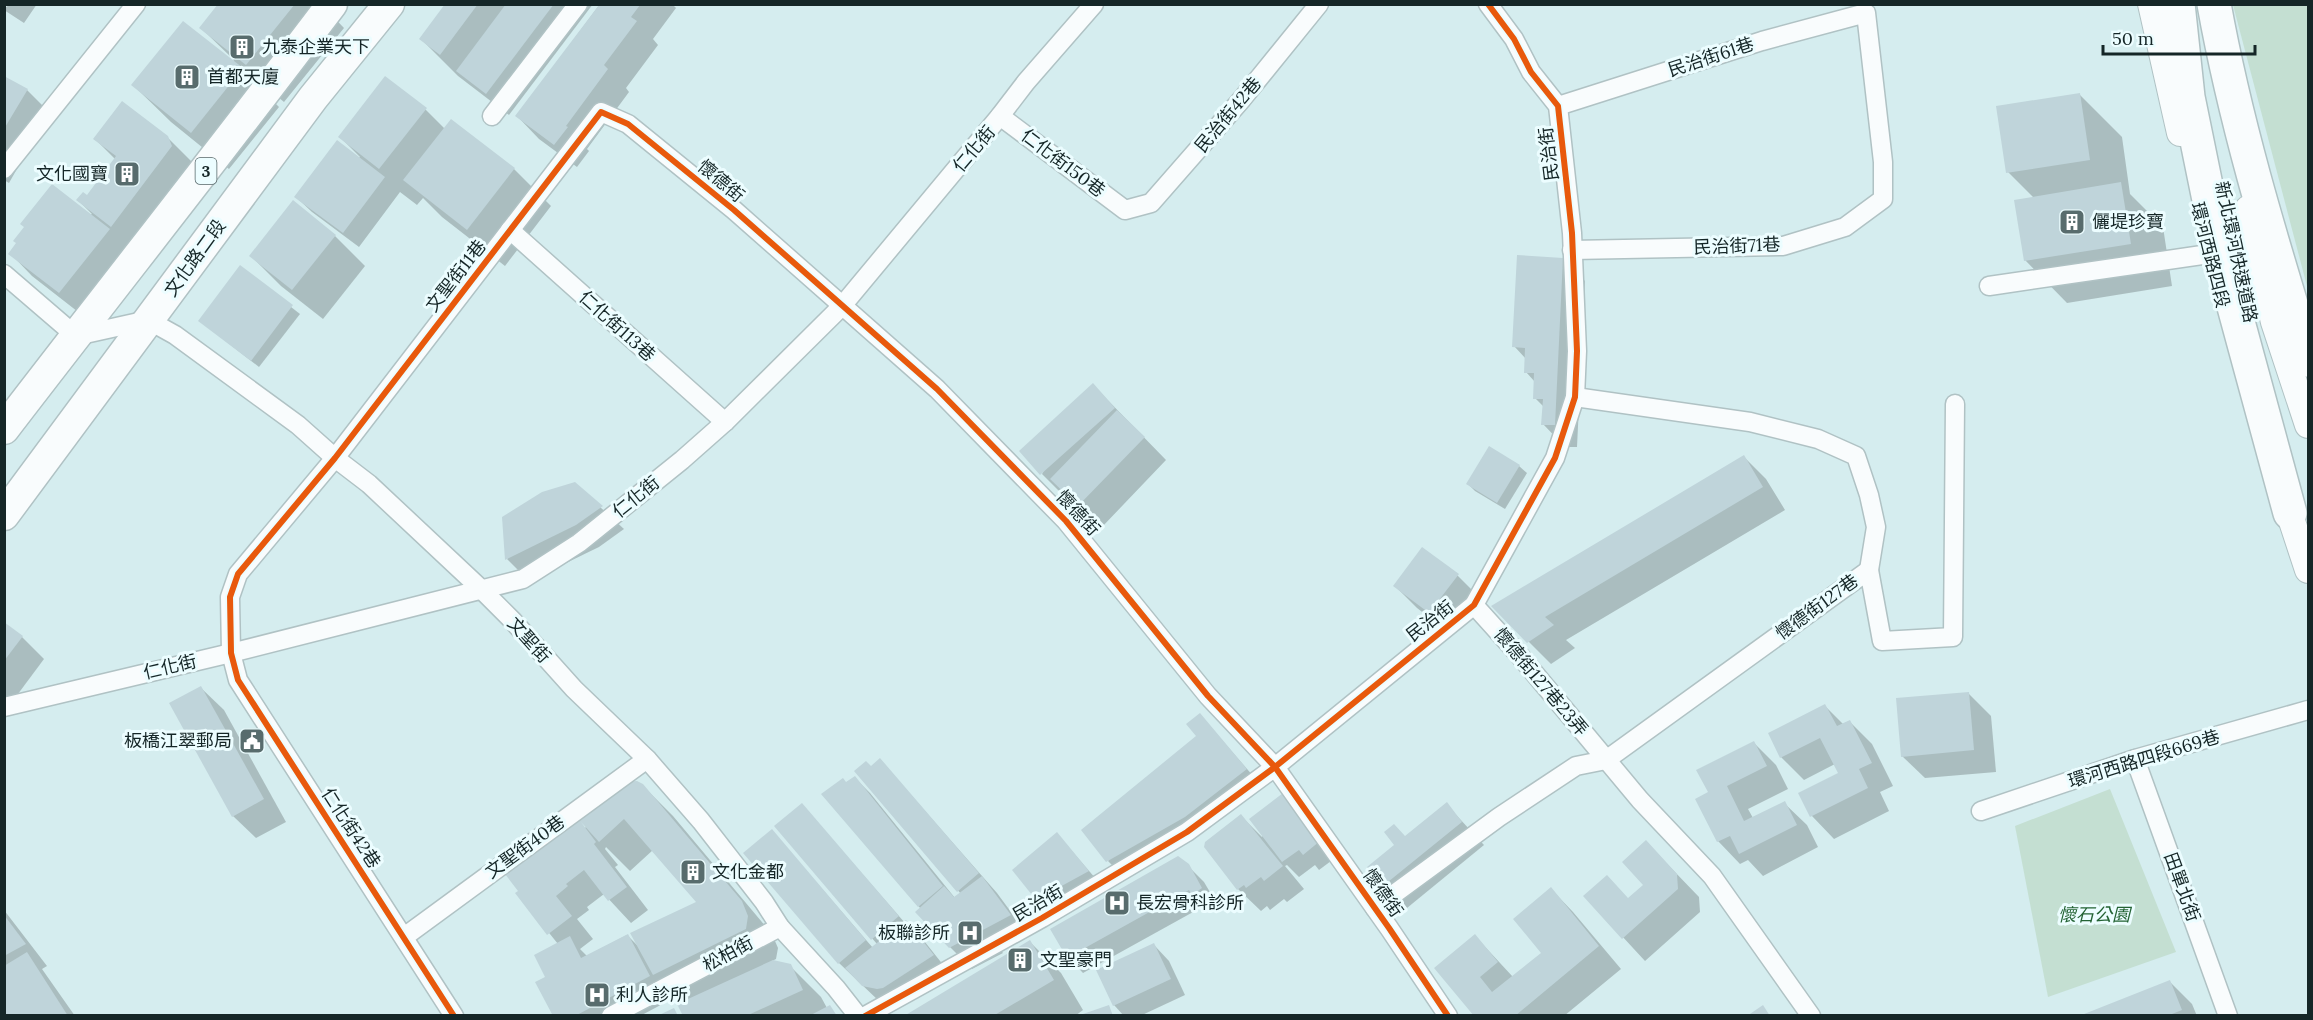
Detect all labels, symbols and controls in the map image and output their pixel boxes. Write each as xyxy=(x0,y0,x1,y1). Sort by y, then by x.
scale bar xyxy=(2103,18,2254,56)
text: 50 m xyxy=(2112,27,2154,50)
building icon: 九泰企業天下 xyxy=(227,32,257,62)
street label: 民治街61巷 xyxy=(1665,32,1757,81)
place label: 九泰企業天下 xyxy=(262,35,370,58)
building icon: 首都天廈 xyxy=(172,62,202,92)
place label: 首都天廈 xyxy=(207,65,279,88)
street label: 民治街42巷 xyxy=(1189,72,1266,157)
street label: 仁化街 xyxy=(947,121,1000,177)
street label: 仁化街150巷 xyxy=(1017,123,1110,202)
street label: 民治街 xyxy=(1534,126,1563,182)
street label: 懷德街 xyxy=(693,154,749,207)
road number: 3 xyxy=(196,158,216,184)
building icon: 文化國寶 xyxy=(112,159,142,189)
place label: 文化國寶 xyxy=(36,162,108,185)
street label: 新北環河快速道路 xyxy=(2210,179,2263,325)
street label: 環河西路四段 xyxy=(2186,200,2235,310)
building icon: 儷堤珍寶 xyxy=(2057,207,2087,237)
place label: 儷堤珍寶 xyxy=(2092,210,2164,233)
street label: 文化路二段 xyxy=(159,215,230,301)
street label: 民治街71巷 xyxy=(1693,232,1781,259)
street label: 文聖街11巷 xyxy=(420,235,491,316)
street label: 仁化街113巷 xyxy=(574,285,660,366)
street label: 仁化街 xyxy=(607,471,664,523)
street label: 懷德街 xyxy=(1052,485,1105,540)
street label: 懷德街127巷 xyxy=(1771,569,1863,644)
street label: 民治街 xyxy=(1401,595,1458,646)
street label: 文聖街 xyxy=(503,612,556,667)
street label: 懷德街127巷23弄 xyxy=(1490,623,1593,740)
street label: 仁化街 xyxy=(141,649,199,684)
street label: 環河西路四段669巷 xyxy=(2065,725,2222,793)
public building icon: 板橋江翠郵局 xyxy=(237,726,267,756)
place label: 板橋江翠郵局 xyxy=(124,729,232,752)
street label: 仁化街42巷 xyxy=(317,783,386,872)
street label: 文聖街40巷 xyxy=(480,810,569,883)
street label: 田單北街 xyxy=(2159,849,2206,925)
building icon: 文化金都 xyxy=(678,857,708,887)
place label: 文化金都 xyxy=(712,860,784,883)
street label: 懷德街 xyxy=(1359,864,1408,921)
street label: 民治街 xyxy=(1009,879,1067,926)
hospital icon: 長宏骨科診所 xyxy=(1102,888,1132,918)
place label: 長宏骨科診所 xyxy=(1136,891,1244,914)
park label: 懷石公園 xyxy=(2058,903,2133,926)
hospital icon: 板聯診所 xyxy=(955,918,985,948)
place label: 板聯診所 xyxy=(878,921,950,944)
street label: 松柏街 xyxy=(699,931,757,976)
building icon: 文聖豪門 xyxy=(1005,945,1035,975)
place label: 文聖豪門 xyxy=(1040,948,1112,971)
hospital icon: 利人診所 xyxy=(582,980,612,1010)
place label: 利人診所 xyxy=(616,983,688,1006)

